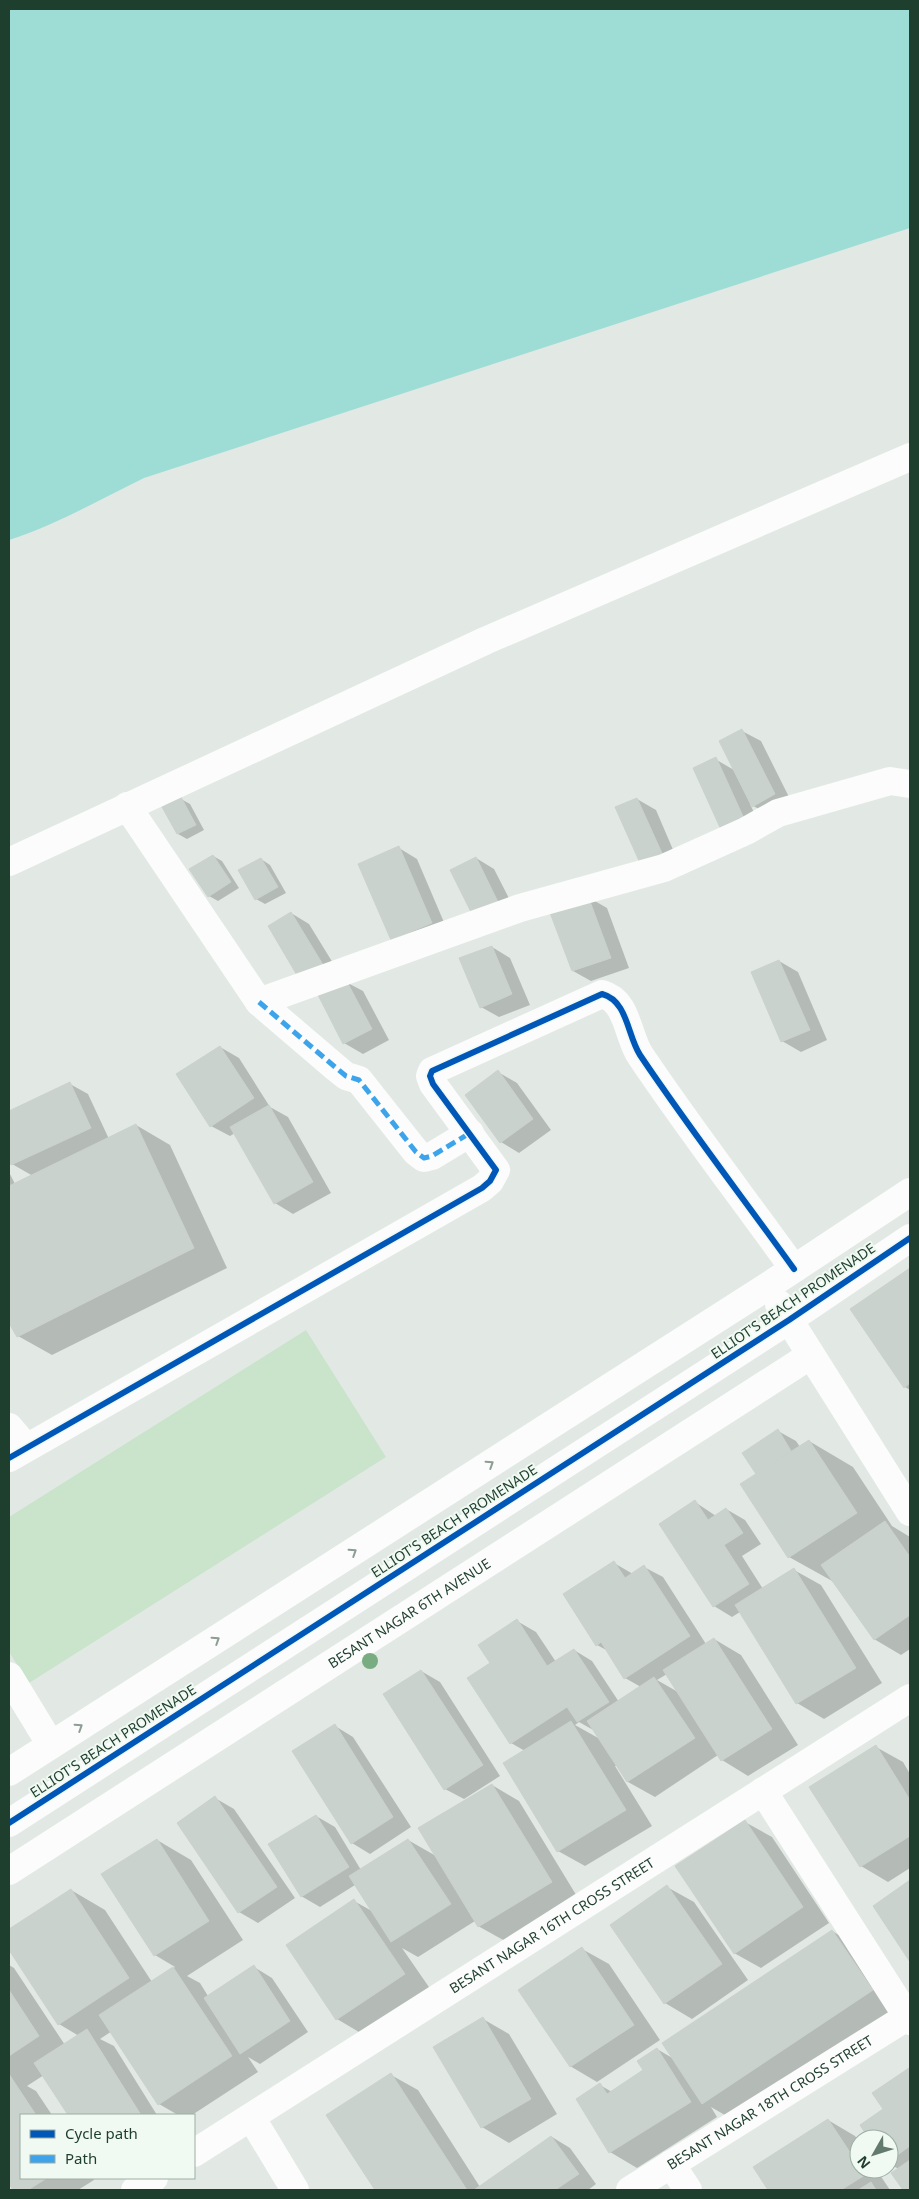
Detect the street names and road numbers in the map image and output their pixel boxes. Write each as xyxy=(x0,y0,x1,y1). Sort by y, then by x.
street label: ELLIOT'S BEACH PROMENADE xyxy=(707,1238,879,1363)
street label: ELLIOT'S BEACH PROMENADE xyxy=(367,1460,540,1582)
street label: BESANT NAGAR 6TH AVENUE xyxy=(324,1554,494,1672)
street label: ELLIOT'S BEACH PROMENADE xyxy=(26,1680,199,1802)
street label: BESANT NAGAR 16TH CROSS STREET xyxy=(445,1853,658,1997)
street label: BESANT NAGAR 18TH CROSS STREET xyxy=(664,2032,876,2174)

